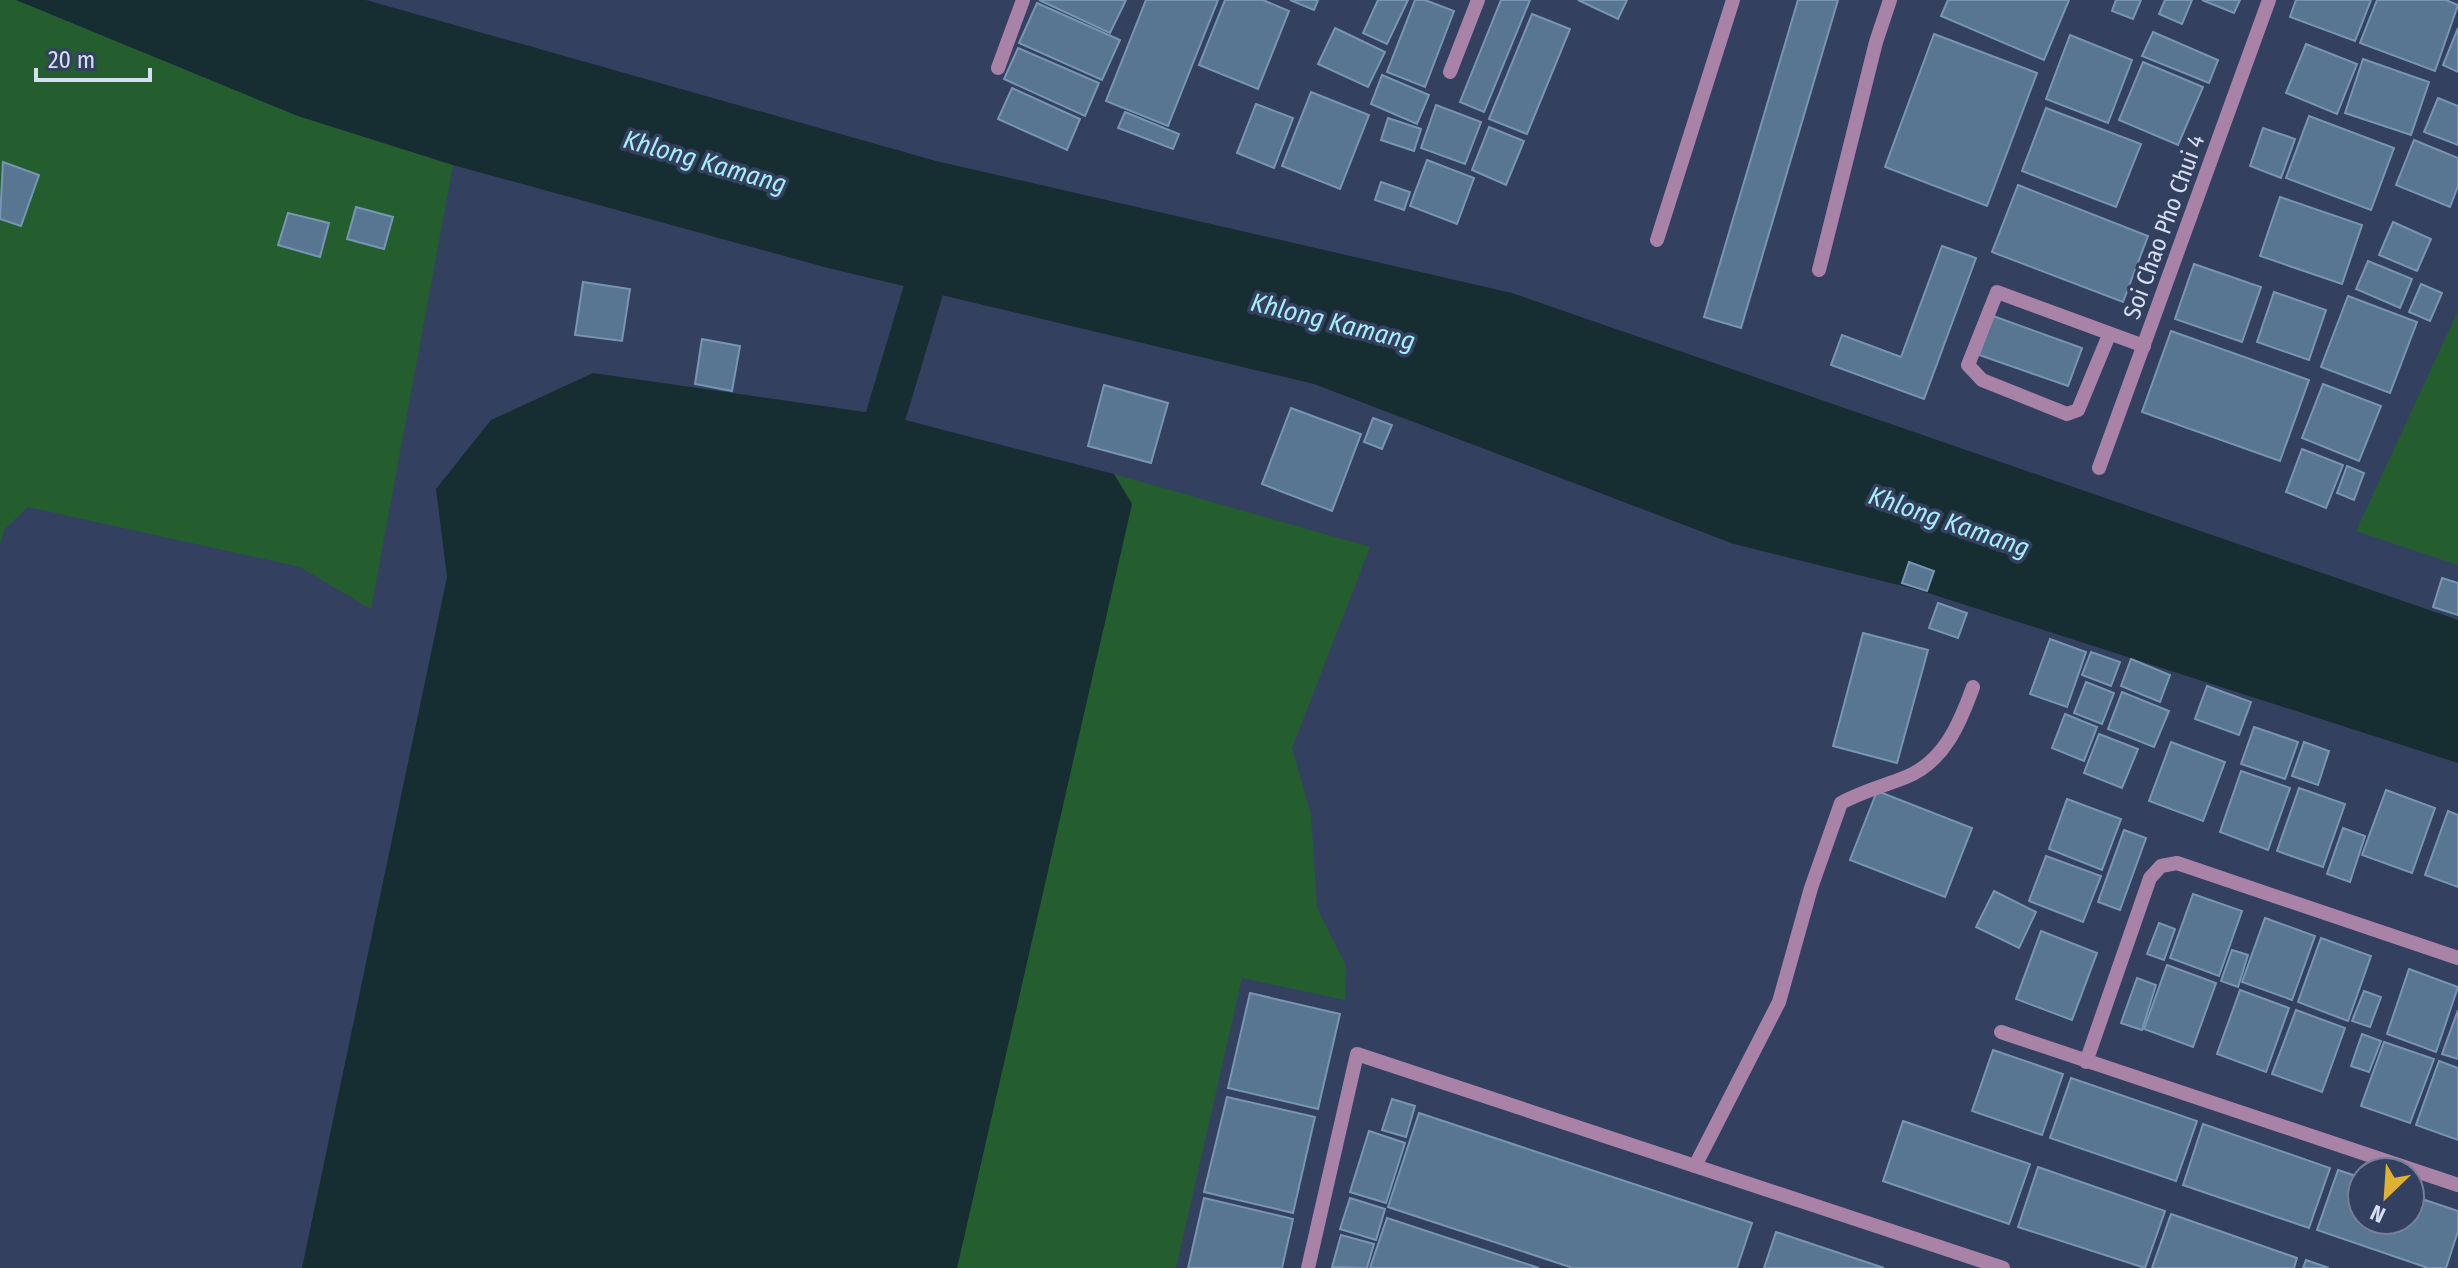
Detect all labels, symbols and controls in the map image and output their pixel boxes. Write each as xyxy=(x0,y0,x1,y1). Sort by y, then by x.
scale bar xyxy=(36,32,150,82)
text: 20 m xyxy=(48,46,95,74)
water label: Khlong Kamang xyxy=(620,124,790,200)
street label: Soi Chao Pho Chui 4 xyxy=(2118,131,2210,323)
water label: Khlong Kamang xyxy=(1248,287,1418,357)
water label: Khlong Kamang xyxy=(1864,480,2034,564)
north arrow xyxy=(2346,1156,2426,1236)
text: N xyxy=(2366,1199,2389,1229)

